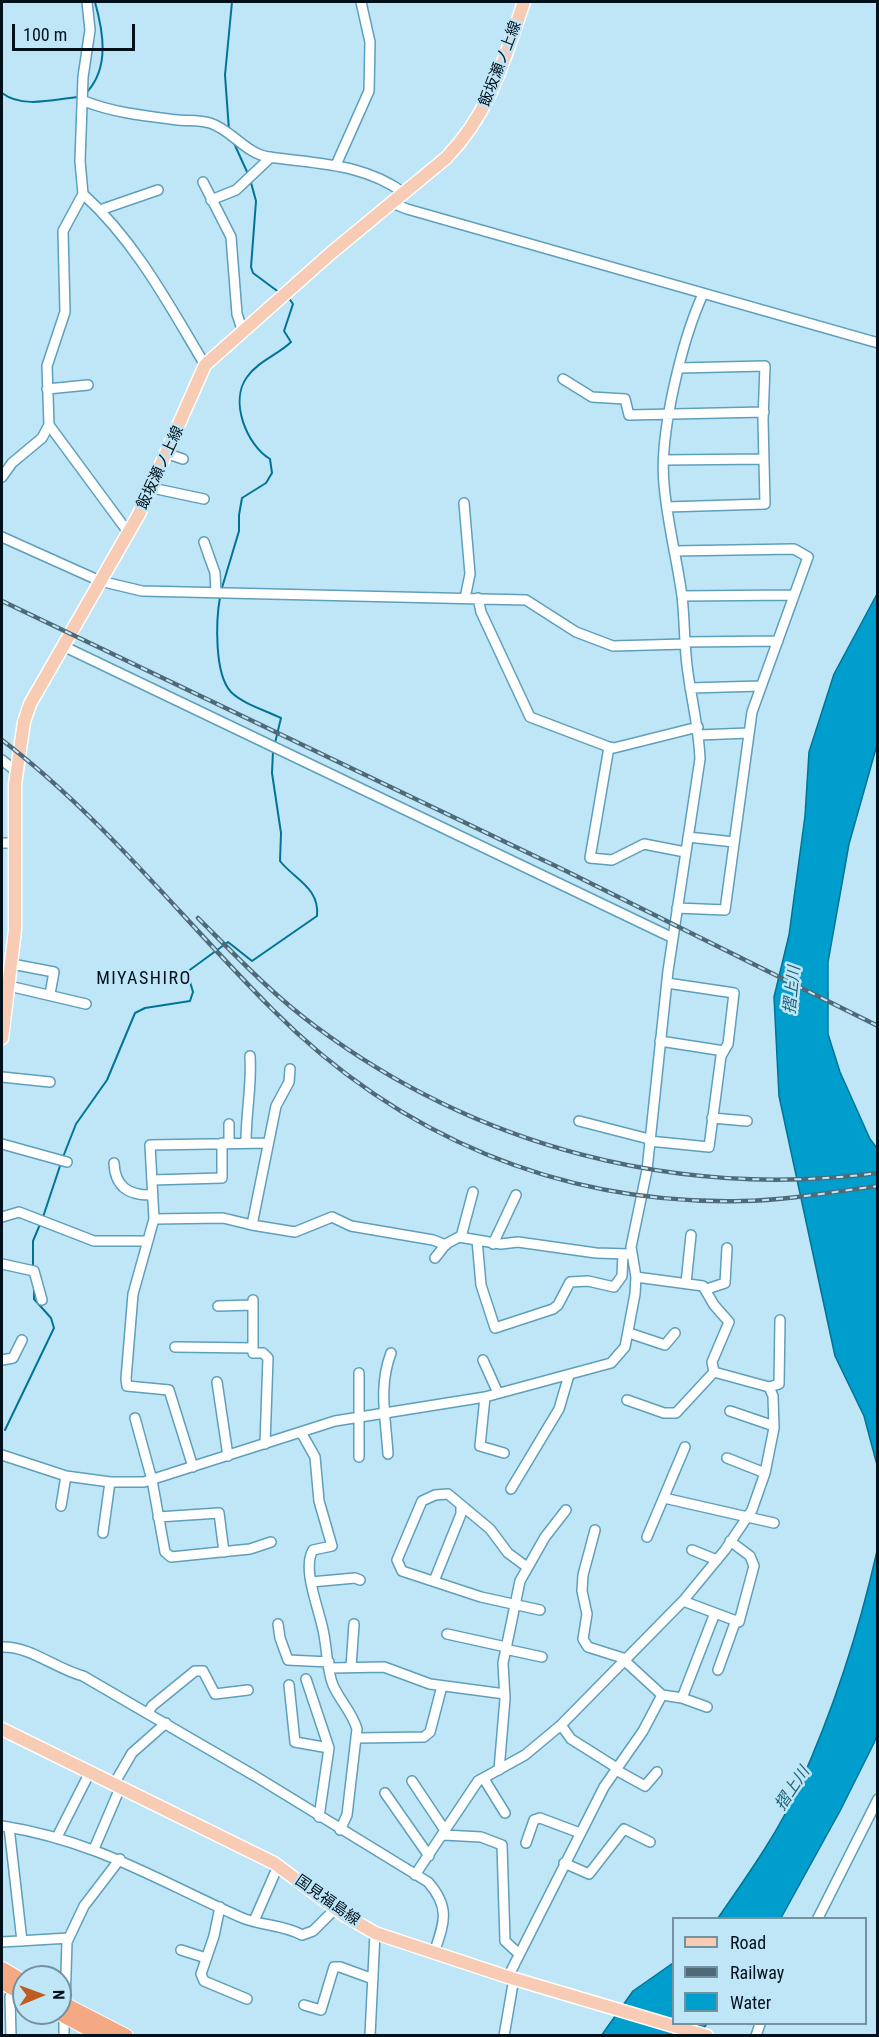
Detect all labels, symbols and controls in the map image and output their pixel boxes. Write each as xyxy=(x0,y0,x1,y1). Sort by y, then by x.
scale bar xyxy=(15,12,138,50)
street label: 飯坂瀬ノ上線 xyxy=(476,19,526,109)
text: 100 m xyxy=(23,24,67,45)
street label: 飯坂瀬ノ上線 xyxy=(134,423,188,513)
water label: 摺上川 xyxy=(781,965,805,1015)
district label: MIYASHIRO xyxy=(96,968,192,990)
water label: 摺上川 xyxy=(772,1764,814,1814)
street label: 国見福島線 xyxy=(291,1872,363,1930)
legend xyxy=(672,1917,867,2025)
text: Road xyxy=(730,1932,766,1953)
text: Railway xyxy=(730,1962,784,1983)
north arrow xyxy=(12,1965,72,2025)
text: N xyxy=(49,1990,68,2000)
text: Water xyxy=(730,1992,771,2013)

